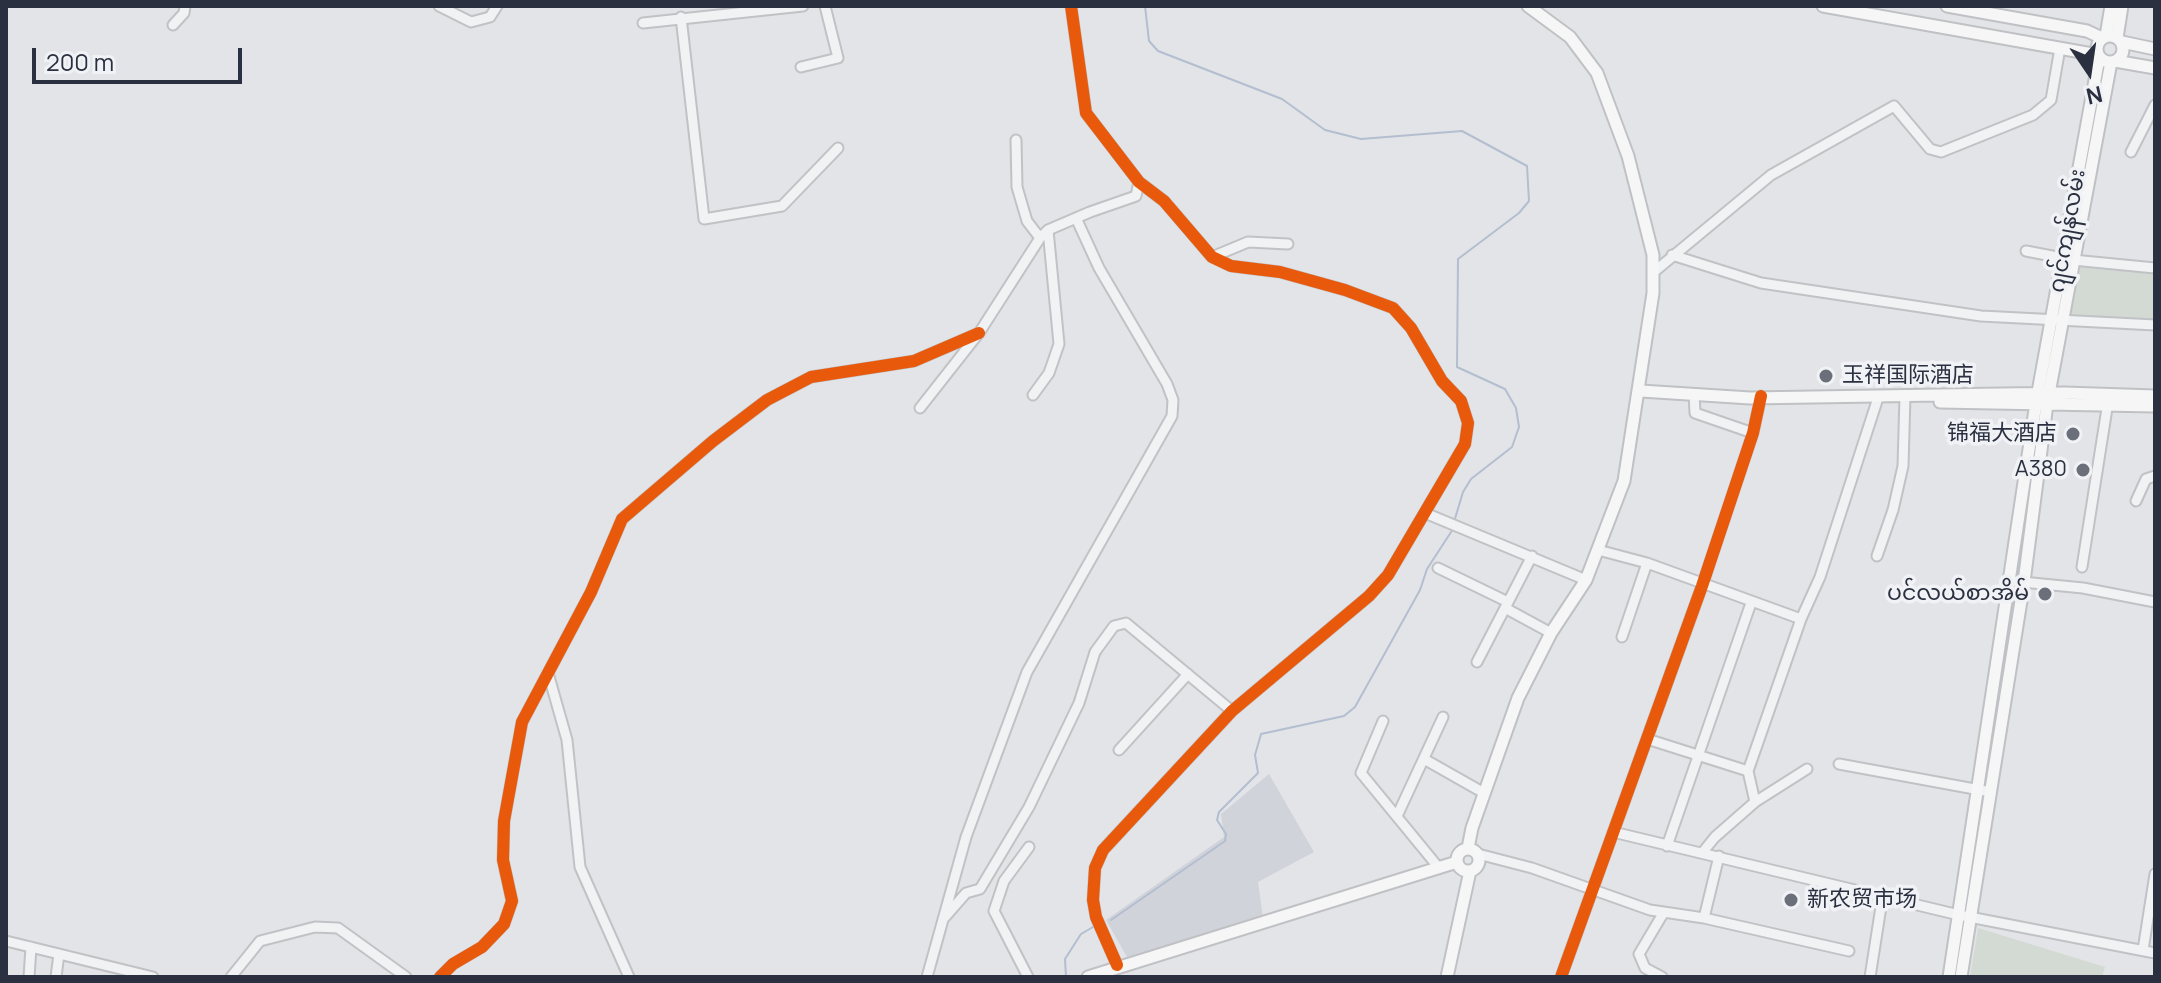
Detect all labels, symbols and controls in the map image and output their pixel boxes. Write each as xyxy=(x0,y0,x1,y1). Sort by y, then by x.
scale bar xyxy=(36,32,246,82)
north arrow xyxy=(2049,32,2129,112)
text: 200 m xyxy=(46,45,114,78)
text: N xyxy=(2083,79,2105,112)
street label: ဂျင်ကျန်လမ်း xyxy=(2044,167,2092,295)
place label: 玉祥国际酒店 xyxy=(1842,363,1974,389)
marker: 玉祥国际酒店 xyxy=(1817,367,1835,385)
place label: 锦福大酒店 xyxy=(1947,421,2057,447)
marker: 锦福大酒店 xyxy=(2064,425,2082,443)
place label: A380 xyxy=(2015,457,2067,483)
marker: A380 xyxy=(2074,461,2092,479)
place label: ပင်လယ်စာအိမ် xyxy=(1887,581,2029,607)
marker: ပင်လယ်စာအိမ် xyxy=(2036,585,2054,603)
place label: 新农贸市场 xyxy=(1807,887,1917,913)
marker: 新农贸市场 xyxy=(1782,891,1800,909)

